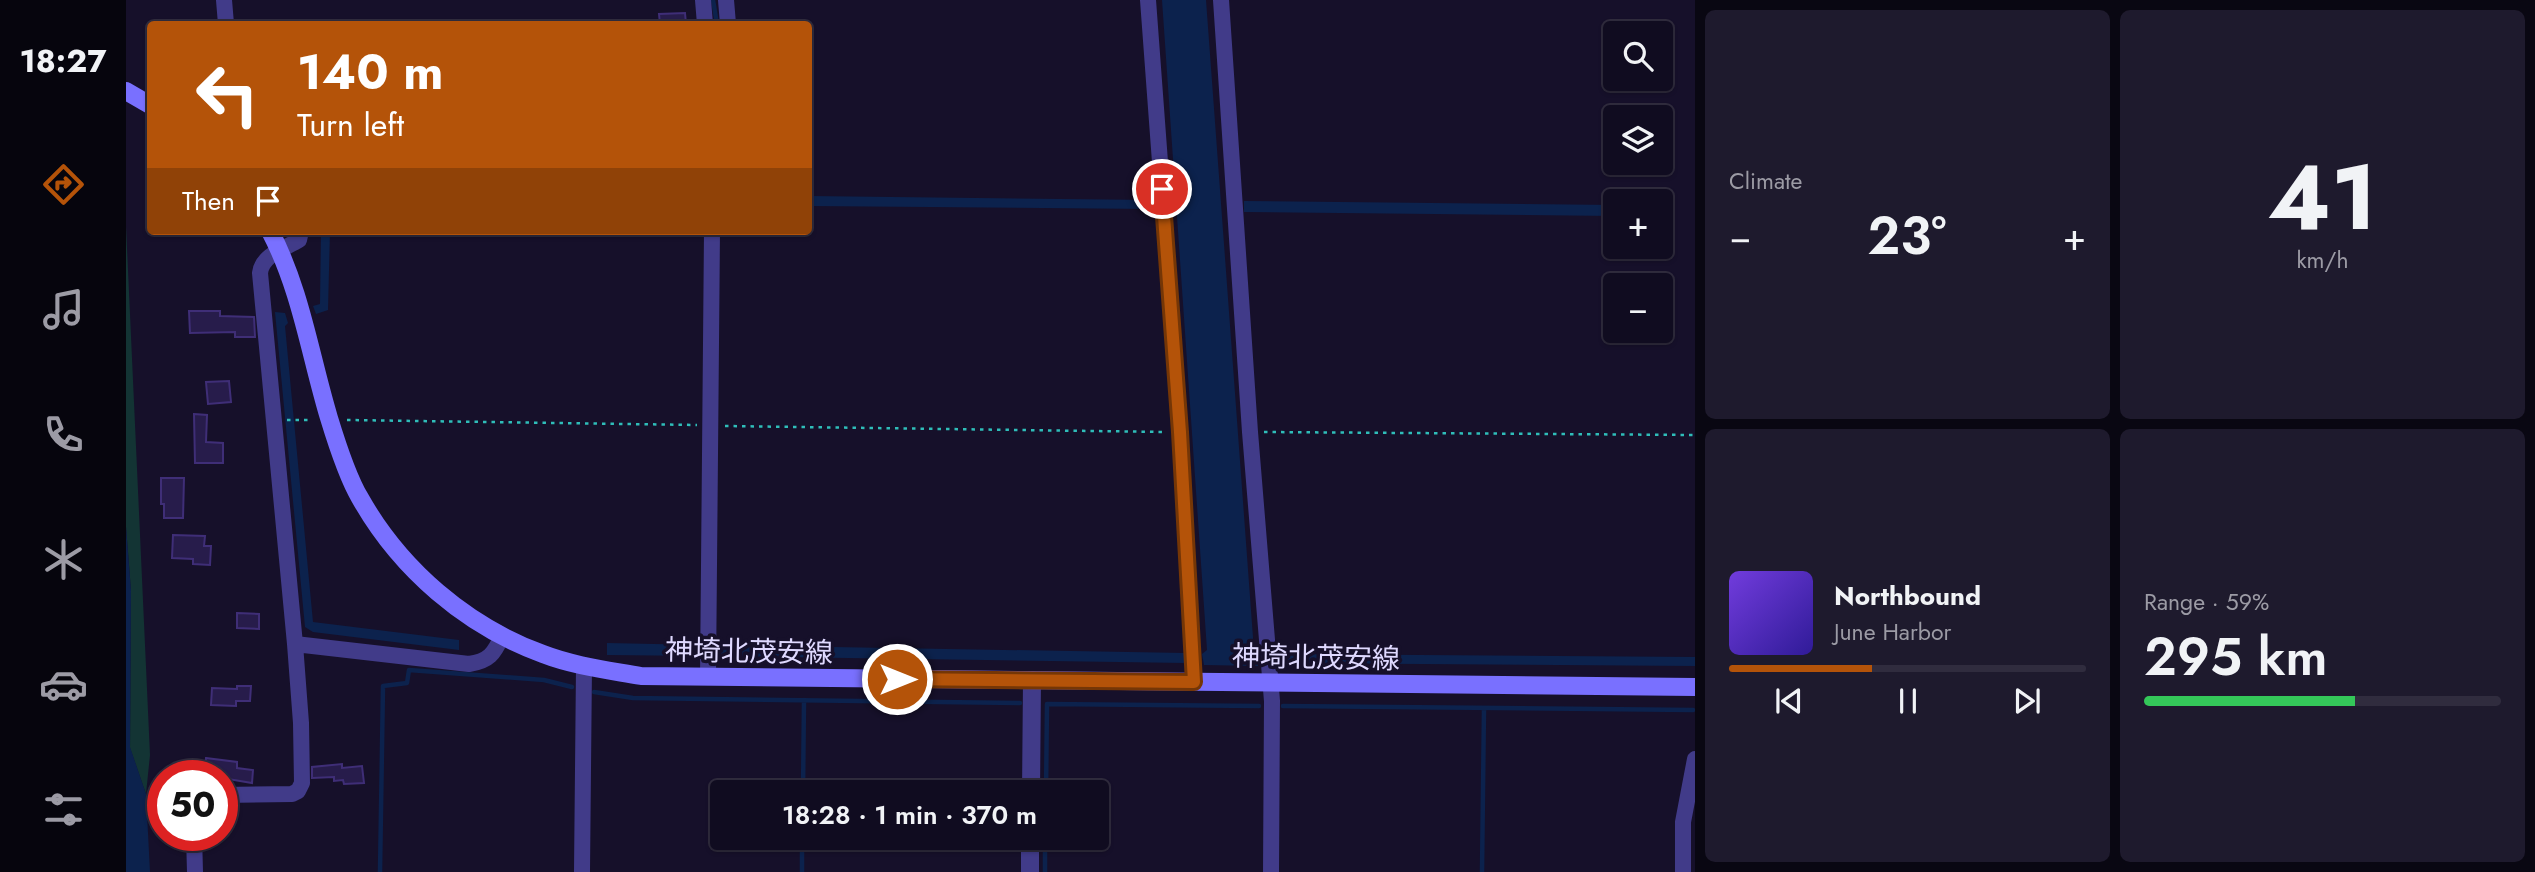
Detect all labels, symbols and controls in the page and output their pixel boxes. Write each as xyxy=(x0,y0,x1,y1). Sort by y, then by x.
map controls xyxy=(1603,21,1673,343)
button: search xyxy=(1603,21,1673,91)
text: 140 m xyxy=(297,37,443,107)
text: 18:27 xyxy=(20,38,106,84)
icon: left xyxy=(182,49,273,140)
text: Turn left xyxy=(297,102,404,148)
button: layers xyxy=(1603,105,1673,175)
text: 41 xyxy=(2268,132,2377,263)
pin xyxy=(1132,159,1192,219)
icon: directions xyxy=(39,160,88,209)
text: Climate xyxy=(1729,164,1802,198)
icon: arrive xyxy=(1143,170,1181,208)
text: Then xyxy=(182,182,235,220)
icon: arrive xyxy=(249,182,287,220)
button: + xyxy=(1603,189,1673,259)
text: 23° xyxy=(1868,198,1946,274)
text: − xyxy=(1729,209,1751,264)
text: + xyxy=(2063,209,2086,264)
text: km/h xyxy=(2297,243,2348,277)
button: − xyxy=(1603,273,1673,343)
icon: music xyxy=(39,285,88,334)
icon: phone xyxy=(39,410,88,459)
icon: climate xyxy=(39,535,88,584)
text: Northbound xyxy=(1834,577,1981,615)
text: Range · 59% xyxy=(2144,585,2269,619)
text: June Harbor xyxy=(1834,615,1951,649)
text: 295 km xyxy=(2144,619,2328,695)
street label: 神埼北茂安線 xyxy=(665,630,833,673)
street label: 神埼北茂安線 xyxy=(1232,636,1400,679)
position arrow xyxy=(860,642,934,716)
icon: car xyxy=(39,660,88,709)
icon: previous xyxy=(1770,682,1808,720)
icon: pause xyxy=(1889,682,1927,720)
icon: next xyxy=(2008,682,2046,720)
speed limit sign: 50 xyxy=(147,760,238,851)
icon: filters xyxy=(39,785,88,834)
text: 18:28 · 1 min · 370 m xyxy=(782,796,1037,834)

